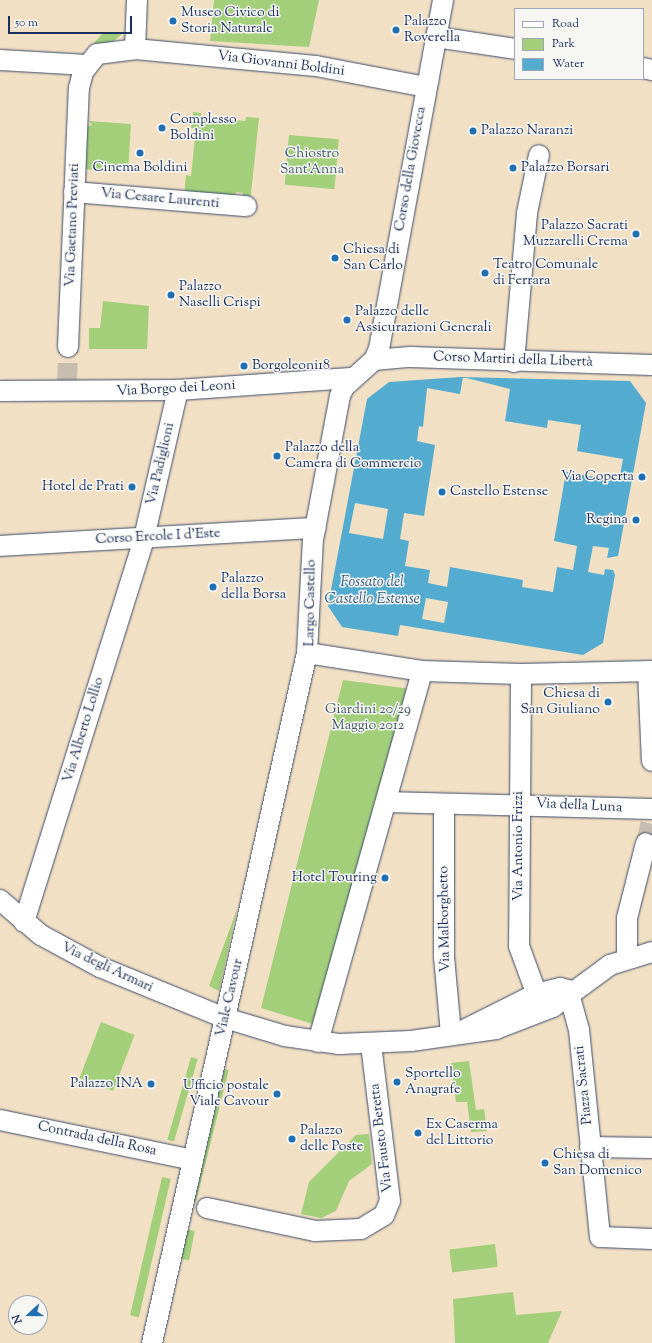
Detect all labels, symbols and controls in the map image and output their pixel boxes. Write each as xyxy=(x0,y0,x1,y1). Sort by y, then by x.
place label: Museo Civico di Storia Naturale xyxy=(181,5,279,38)
scale bar xyxy=(10,8,134,34)
legend xyxy=(514,8,644,80)
text: 50 m xyxy=(15,14,38,32)
place label: Palazzo Roverella xyxy=(404,14,460,46)
text: Road xyxy=(552,15,579,33)
marker: Museo Civico di Storia Naturale xyxy=(168,16,178,26)
marker: Palazzo Roverella xyxy=(391,25,401,35)
text: Park xyxy=(552,35,575,53)
street label: Via Giovanni Boldini xyxy=(216,48,346,80)
text: Water xyxy=(552,55,584,73)
street label: Corso della Giovecca xyxy=(392,105,430,233)
place label: Complesso Boldini xyxy=(170,112,237,144)
marker: Complesso Boldini xyxy=(157,123,167,133)
place label: Palazzo Naranzi xyxy=(481,123,573,139)
marker: Palazzo Naranzi xyxy=(468,126,478,136)
park label: Chiostro Sant'Anna xyxy=(280,146,344,178)
marker: Cinema Boldini xyxy=(135,148,145,158)
place label: Cinema Boldini xyxy=(92,160,188,176)
place label: Palazzo Borsari xyxy=(521,160,609,176)
street label: Via Gaetano Previati xyxy=(62,163,84,287)
marker: Palazzo Borsari xyxy=(508,163,518,173)
street label: Via Cesare Laurenti xyxy=(100,185,220,213)
place label: Palazzo Sacrati Muzzarelli Crema xyxy=(523,218,628,250)
marker: Palazzo Sacrati Muzzarelli Crema xyxy=(631,229,641,239)
place label: Chiesa di San Carlo xyxy=(343,242,403,274)
marker: Chiesa di San Carlo xyxy=(330,253,340,263)
place label: Teatro Comunale di Ferrara xyxy=(493,257,598,290)
marker: Teatro Comunale di Ferrara xyxy=(480,268,490,278)
place label: Palazzo Naselli Crispi xyxy=(179,279,261,312)
marker: Palazzo Naselli Crispi xyxy=(166,290,176,300)
place label: Palazzo delle Assicurazioni Generali xyxy=(355,304,492,336)
marker: Palazzo delle Assicurazioni Generali xyxy=(342,315,352,325)
street label: Corso Martiri della Libertà xyxy=(433,349,593,371)
place label: Borgoleoni18 xyxy=(252,358,330,374)
marker: Borgoleoni18 xyxy=(239,361,249,371)
street label: Via Borgo dei Leoni xyxy=(116,377,236,401)
street label: Via Padiglioni xyxy=(143,421,179,507)
place label: Palazzo della Camera di Commercio xyxy=(285,440,421,472)
marker: Palazzo della Camera di Commercio xyxy=(272,451,282,461)
place label: Via Coperta xyxy=(561,469,634,485)
marker: Via Coperta xyxy=(637,472,647,482)
place label: Hotel de Prati xyxy=(42,479,124,495)
marker: Hotel de Prati xyxy=(127,482,137,492)
place label: Castello Estense xyxy=(450,484,548,500)
marker: Castello Estense xyxy=(437,487,447,497)
place label: Regina xyxy=(586,512,628,528)
marker: Regina xyxy=(631,515,641,525)
street label: Corso Ercole I d'Este xyxy=(95,525,221,549)
street label: Largo Castello xyxy=(302,559,320,647)
place label: Palazzo della Borsa xyxy=(221,571,286,604)
water label: Fossato del Castello Estense xyxy=(324,573,420,608)
marker: Palazzo della Borsa xyxy=(208,582,218,592)
street label: Via Alberto Lollio xyxy=(60,675,108,785)
place label: Chiesa di San Giuliano xyxy=(520,686,600,718)
marker: Chiesa di San Giuliano xyxy=(603,697,613,707)
park label: Giardini 20/29 Maggio 2012 xyxy=(325,702,411,734)
street label: Via Antonio Frizzi xyxy=(511,791,527,901)
street label: Via della Luna xyxy=(535,795,623,817)
street label: Via Malborghetto xyxy=(436,866,454,972)
place label: Hotel Touring xyxy=(292,870,377,886)
marker: Hotel Touring xyxy=(380,873,390,883)
street label: Via degli Armari xyxy=(58,939,156,997)
street label: Viale Cavour xyxy=(213,957,247,1039)
street label: Piazza Sacrati xyxy=(571,1045,597,1125)
place label: Sportello Anagrafe xyxy=(405,1066,461,1098)
place label: Palazzo INA xyxy=(70,1076,143,1092)
marker: Sportello Anagrafe xyxy=(392,1077,402,1087)
place label: Ufficio postale Viale Cavour xyxy=(183,1078,269,1110)
marker: Palazzo INA xyxy=(146,1079,156,1089)
street label: Via Fausto Beretta xyxy=(367,1083,397,1193)
marker: Ufficio postale Viale Cavour xyxy=(272,1089,282,1099)
place label: Ex Caserma del Littorio xyxy=(426,1117,498,1150)
street label: Contrada della Rosa xyxy=(36,1118,158,1160)
place label: Palazzo delle Poste xyxy=(300,1123,363,1156)
marker: Ex Caserma del Littorio xyxy=(413,1128,423,1138)
marker: Palazzo delle Poste xyxy=(287,1134,297,1144)
place label: Chiesa di San Domenico xyxy=(553,1147,642,1180)
marker: Chiesa di San Domenico xyxy=(540,1158,550,1168)
north arrow xyxy=(8,1295,48,1335)
text: N xyxy=(9,1312,27,1326)

